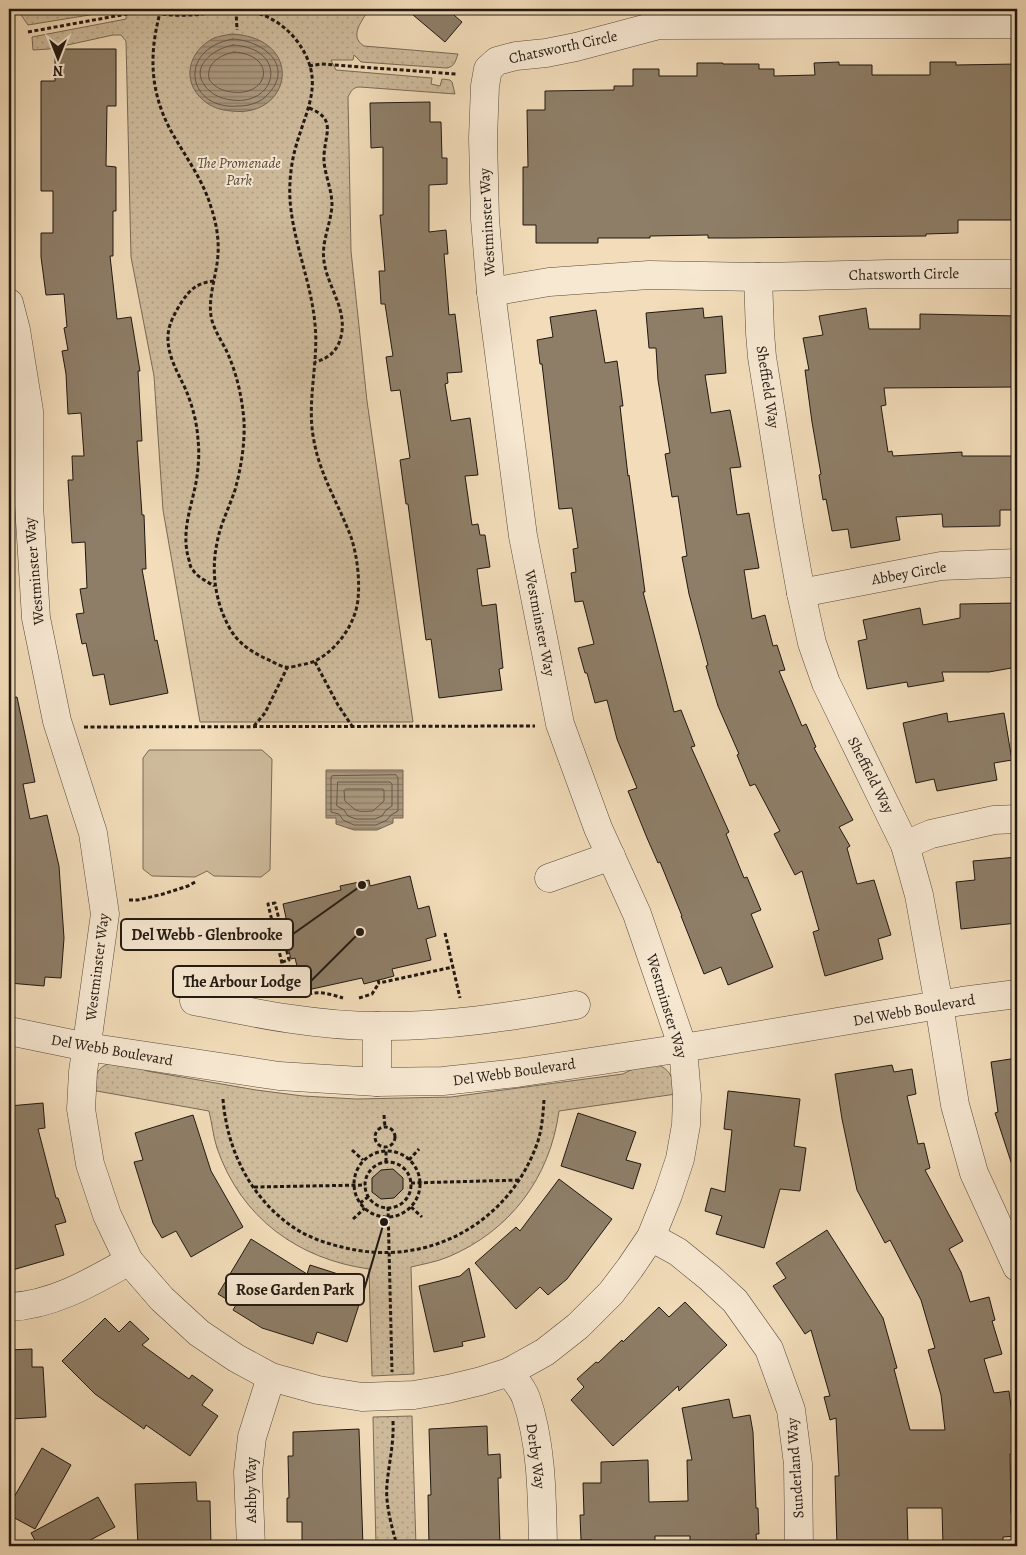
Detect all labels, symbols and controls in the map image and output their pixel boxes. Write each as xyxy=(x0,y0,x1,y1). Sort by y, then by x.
street label: Chatsworth Circle xyxy=(507,26,619,68)
north arrow xyxy=(32,32,82,82)
text: N xyxy=(53,61,63,80)
park label: The Promenade Park xyxy=(197,153,281,190)
street label: Westminster Way xyxy=(474,167,500,277)
street label: Chatsworth Circle xyxy=(849,263,960,285)
street label: Sheffield Way xyxy=(752,344,784,430)
street label: Westminster Way xyxy=(19,516,49,627)
street label: Abbey Circle xyxy=(869,557,948,590)
street label: Westminster Way xyxy=(520,567,560,678)
street label: Sheffield Way xyxy=(843,733,899,817)
street label: Westminster Way xyxy=(80,912,114,1023)
callout: Del Webb - Glenbrooke xyxy=(121,919,293,950)
text: Del Webb - Glenbrooke xyxy=(131,924,283,946)
street label: Westminster Way xyxy=(641,950,692,1061)
callout: The Arbour Lodge xyxy=(173,966,311,997)
text: The Arbour Lodge xyxy=(183,971,301,993)
street label: Del Webb Boulevard xyxy=(851,989,977,1031)
street label: Del Webb Boulevard xyxy=(49,1029,175,1071)
street label: Del Webb Boulevard xyxy=(451,1053,577,1090)
callout: Rose Garden Park xyxy=(226,1274,364,1305)
text: Rose Garden Park xyxy=(236,1279,355,1301)
street label: Sunderland Way xyxy=(781,1417,808,1519)
street label: Derby Way xyxy=(521,1422,551,1490)
street label: Ashby Way xyxy=(241,1457,261,1524)

